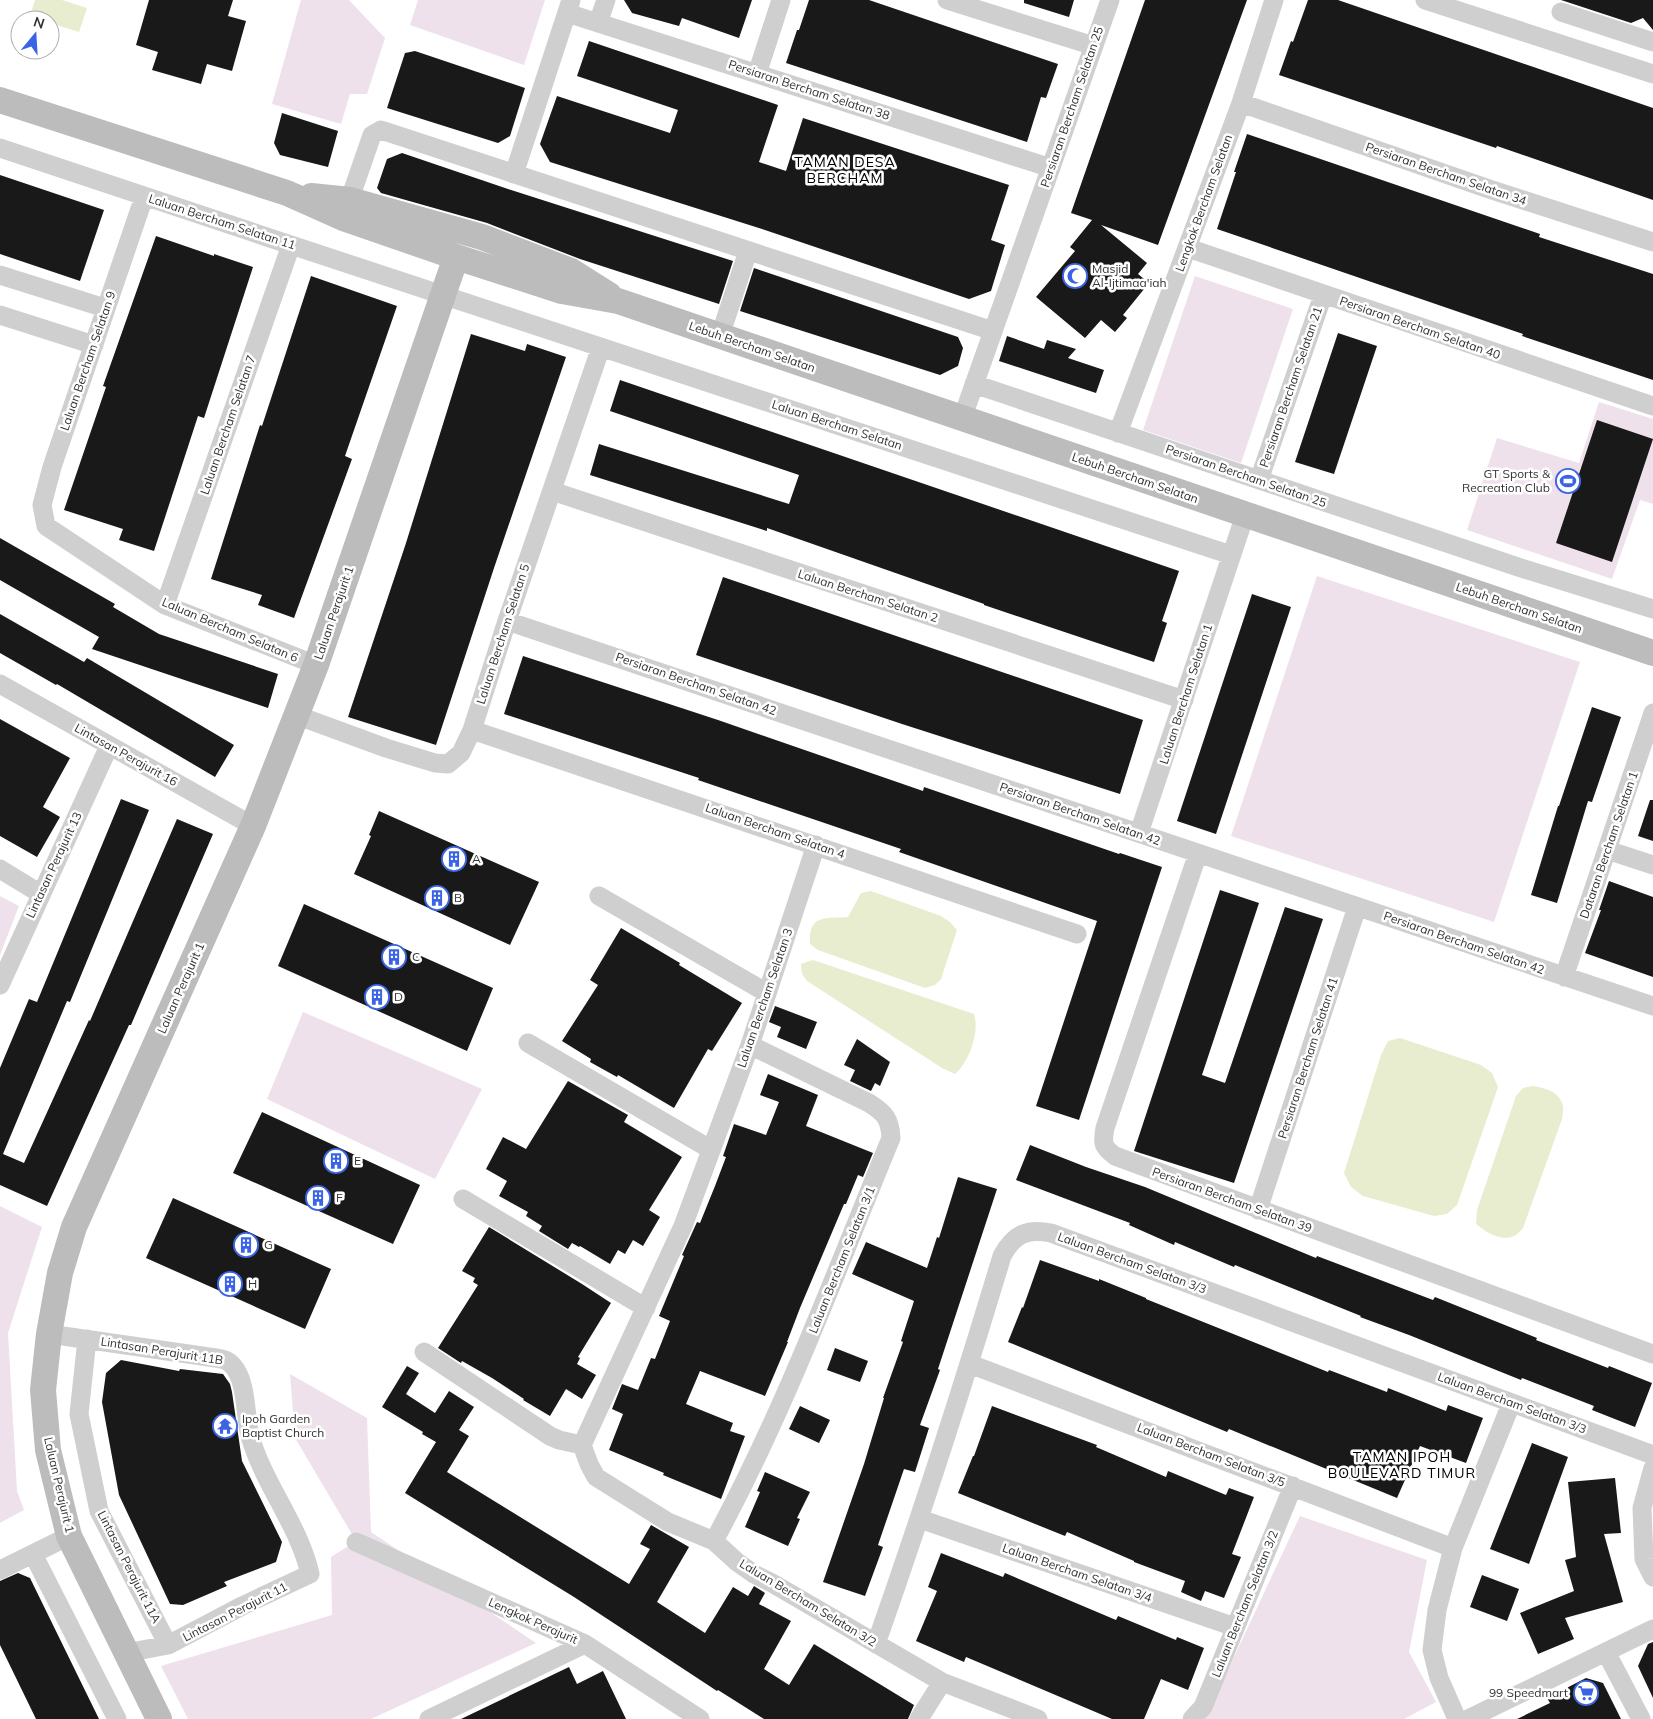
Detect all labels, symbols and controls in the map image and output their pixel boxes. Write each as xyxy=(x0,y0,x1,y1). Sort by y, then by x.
north arrow xyxy=(10,10,60,60)
text: N xyxy=(31,12,47,33)
street label: Persiaran Bercham Selatan 25 xyxy=(1037,25,1106,189)
street label: Persiaran Bercham Selatan 38 xyxy=(727,56,892,123)
street label: Lengkok Bercham Selatan xyxy=(1172,132,1235,273)
street label: Persiaran Bercham Selatan 34 xyxy=(1364,139,1528,208)
district label: TAMAN DESA BERCHAM xyxy=(794,153,896,187)
street label: Laluan Bercham Selatan 11 xyxy=(147,191,298,252)
place label: Masjid Al-Ijtimaa'iah xyxy=(1092,261,1167,290)
mosque icon: Masjid Al-Ijtimaa'iah xyxy=(1062,263,1088,289)
street label: Laluan Bercham Selatan 9 xyxy=(57,289,118,433)
street label: Persiaran Bercham Selatan 40 xyxy=(1338,293,1502,362)
street label: Persiaran Bercham Selatan 21 xyxy=(1256,305,1325,469)
street label: Lebuh Bercham Selatan xyxy=(687,318,817,375)
street label: Laluan Bercham Selatan 7 xyxy=(197,353,258,497)
street label: Laluan Bercham Selatan xyxy=(770,396,904,453)
street label: Persiaran Bercham Selatan 25 xyxy=(1164,441,1328,510)
street label: Lebuh Bercham Selatan xyxy=(1070,449,1200,506)
place label: GT Sports & Recreation Club xyxy=(1462,466,1551,495)
sports icon: GT Sports & Recreation Club xyxy=(1555,468,1581,494)
street label: Laluan Bercham Selatan 5 xyxy=(473,562,532,706)
street label: Laluan Perajurit 1 xyxy=(310,564,357,662)
street label: Laluan Bercham Selatan 2 xyxy=(796,566,940,625)
street label: Lebuh Bercham Selatan xyxy=(1454,579,1584,636)
street label: Laluan Bercham Selatan 6 xyxy=(160,594,301,665)
street label: Laluan Bercham Selatan 1 xyxy=(1156,622,1215,766)
street label: Persiaran Bercham Selatan 42 xyxy=(614,649,778,718)
street label: Lintasan Perajurit 16 xyxy=(72,720,180,789)
street label: Dataran Bercham Selatan 1 xyxy=(1576,769,1641,920)
street label: Persiaran Bercham Selatan 42 xyxy=(998,779,1162,848)
street label: Laluan Bercham Selatan 4 xyxy=(703,800,847,861)
street label: Lintasan Perajurit 13 xyxy=(22,809,85,920)
building icon: A xyxy=(441,846,467,872)
place label: A xyxy=(472,851,481,866)
building icon: B xyxy=(424,885,450,911)
place label: B xyxy=(454,890,462,905)
street label: Persiaran Bercham Selatan 42 xyxy=(1382,908,1546,977)
street label: Laluan Bercham Selatan 3 xyxy=(734,926,795,1070)
street label: Laluan Perajurit 1 xyxy=(154,940,207,1036)
building icon: C xyxy=(381,944,407,970)
place label: C xyxy=(412,949,420,964)
street label: Persiaran Bercham Selatan 41 xyxy=(1274,975,1341,1140)
building icon: D xyxy=(364,984,390,1010)
place label: D xyxy=(394,989,403,1004)
building icon: E xyxy=(323,1148,349,1174)
place label: E xyxy=(354,1153,361,1168)
street label: Persiaran Bercham Selatan 39 xyxy=(1150,1164,1314,1235)
street label: Laluan Bercham Selatan 3/1 xyxy=(805,1184,878,1335)
building icon: F xyxy=(305,1185,331,1211)
place label: F xyxy=(336,1190,343,1205)
street label: Laluan Bercham Selatan 3/3 xyxy=(1056,1229,1209,1296)
building icon: G xyxy=(233,1232,259,1258)
place label: G xyxy=(264,1237,273,1252)
building icon: H xyxy=(217,1271,243,1297)
place label: H xyxy=(248,1276,257,1291)
street label: Lintasan Perajurit 11B xyxy=(100,1333,224,1368)
street label: Laluan Bercham Selatan 3/3 xyxy=(1436,1369,1589,1436)
place label: Ipoh Garden Baptist Church xyxy=(242,1411,324,1440)
temple icon: Ipoh Garden Baptist Church xyxy=(212,1413,238,1439)
street label: Laluan Bercham Selatan 3/5 xyxy=(1135,1419,1287,1490)
street label: Laluan Perajurit 1 xyxy=(41,1435,78,1534)
district label: TAMAN IPOH BOULEVARD TIMUR xyxy=(1328,1448,1476,1482)
street label: Lintasan Perajurit 11A xyxy=(95,1508,164,1626)
street label: Laluan Bercham Selatan 3/2 xyxy=(1208,1528,1281,1679)
street label: Laluan Bercham Selatan 3/4 xyxy=(1000,1540,1154,1605)
street label: Laluan Bercham Selatan 3/2 xyxy=(737,1556,879,1649)
street label: Lintasan Perajurit 11 xyxy=(180,1579,290,1644)
street label: Lengkok Perajurit xyxy=(486,1594,580,1647)
supermarket icon: 99 Speedmart xyxy=(1573,1680,1599,1706)
place label: 99 Speedmart xyxy=(1489,1685,1568,1700)

